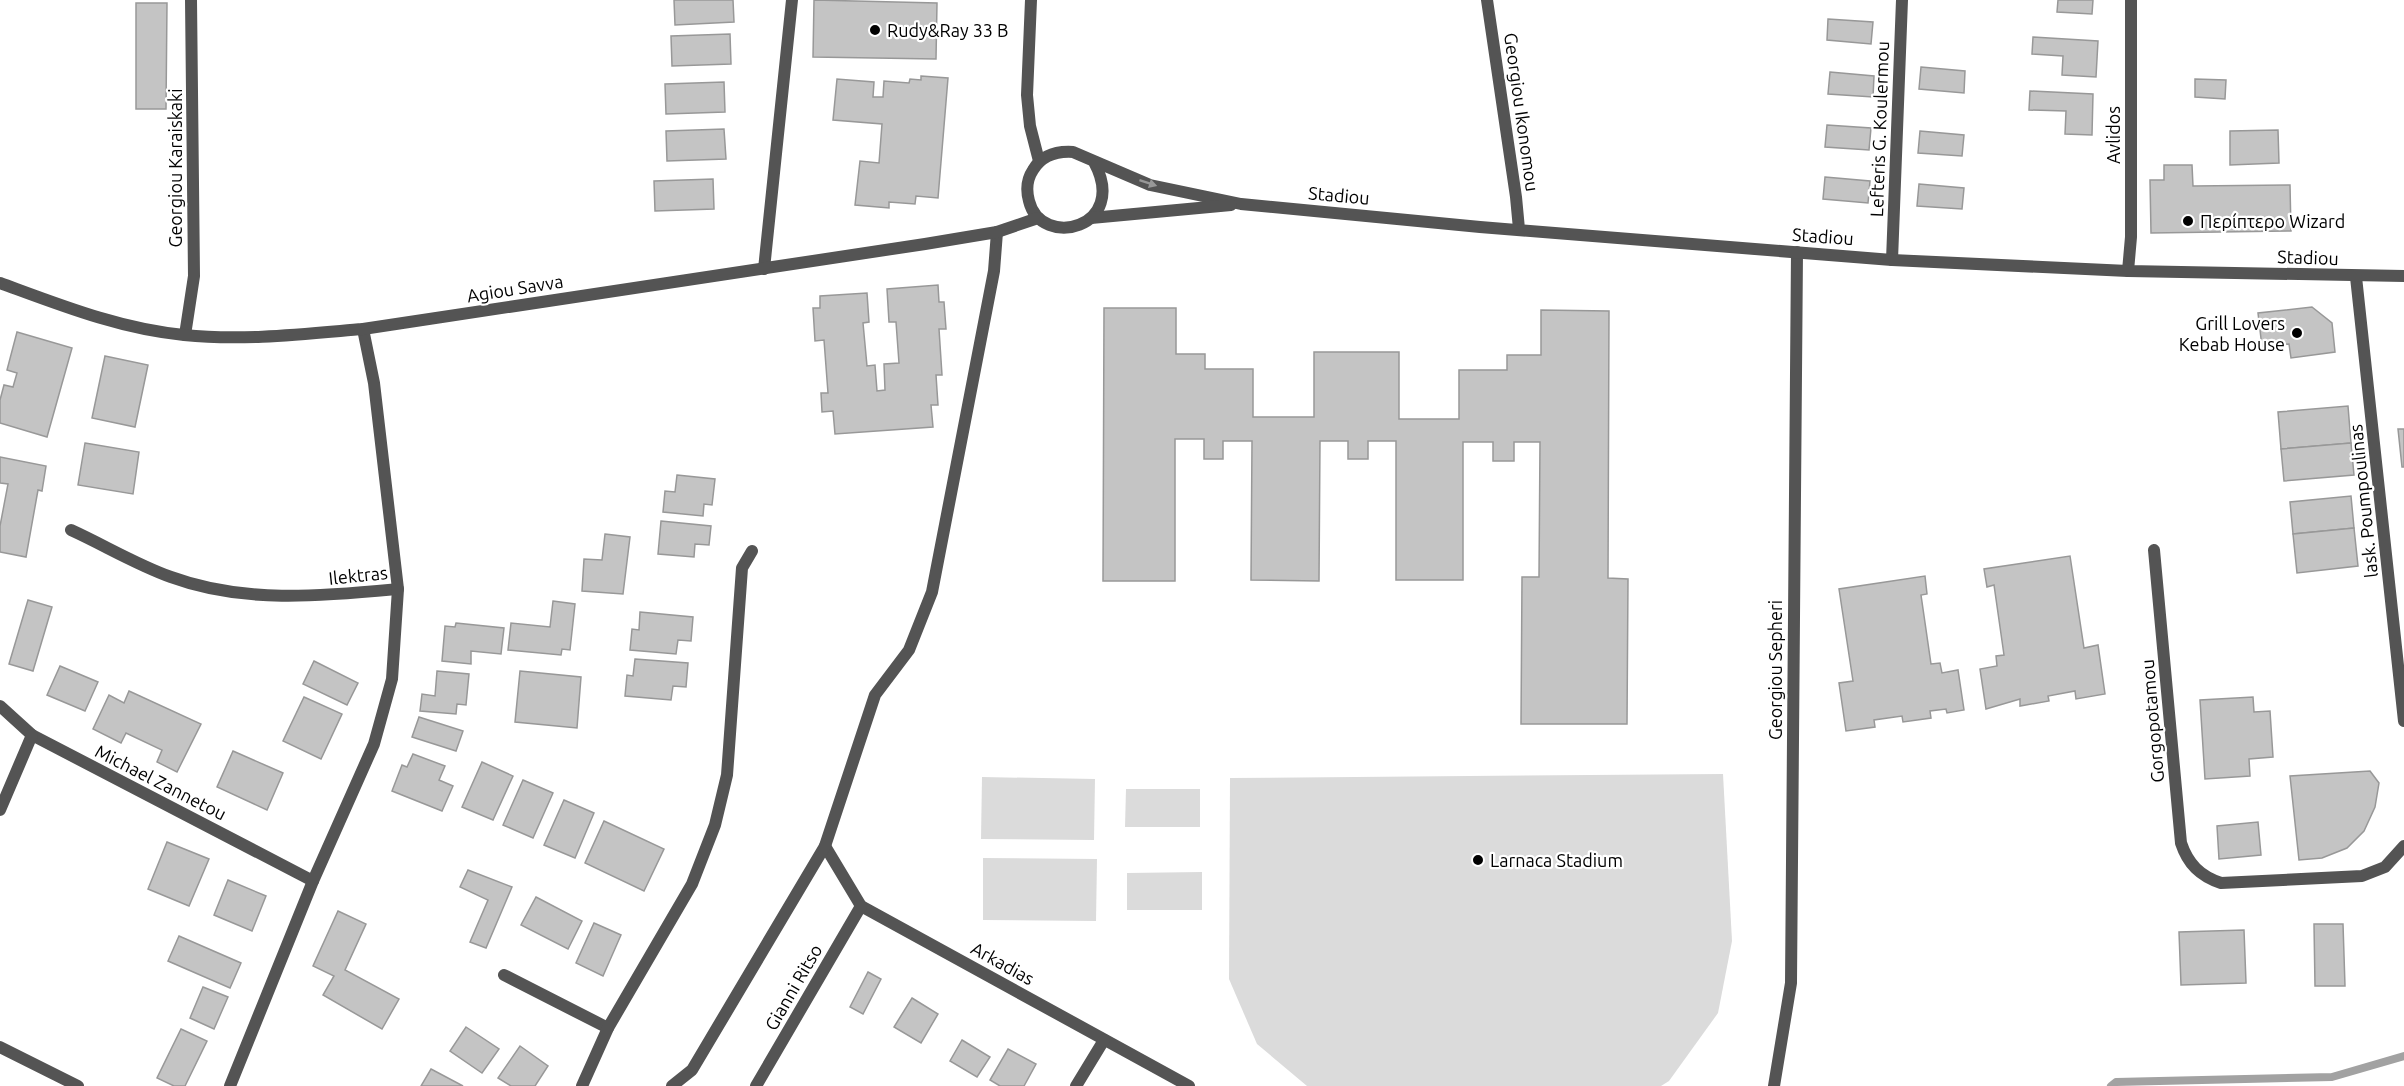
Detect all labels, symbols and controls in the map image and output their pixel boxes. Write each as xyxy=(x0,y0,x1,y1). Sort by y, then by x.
place label: Rudy&Ray 33 B xyxy=(887,20,1009,40)
marker: Rudy&Ray 33 B xyxy=(868,23,882,37)
street label: Georgiou Ikonomou xyxy=(1501,31,1543,193)
street label: Lefteris G. Koulermou xyxy=(1866,41,1892,217)
street label: Georgiou Karaiskaki xyxy=(165,88,185,248)
street label: Avlidos xyxy=(2103,106,2123,164)
one-way arrow xyxy=(1139,179,1157,189)
street label: Stadiou xyxy=(1308,182,1370,208)
place label: Περίπτερο Wizard xyxy=(2200,211,2345,231)
marker: Περίπτερο Wizard xyxy=(2181,214,2195,228)
street label: Stadiou xyxy=(1792,224,1854,248)
street label: Stadiou xyxy=(2277,246,2339,268)
street label: Agiou Savva xyxy=(465,271,565,305)
place label: Grill Lovers Kebab House xyxy=(2179,313,2285,354)
marker: Grill Lovers Kebab House xyxy=(2290,326,2304,340)
street label: lask. Poumpoulinas xyxy=(2345,423,2381,579)
street label: Ilektras xyxy=(327,562,389,588)
street label: Georgiou Sepheri xyxy=(1765,600,1785,740)
street label: Gorgopotamou xyxy=(2137,658,2167,784)
street label: Michael Zannetou xyxy=(92,740,230,824)
place label: Larnaca Stadium xyxy=(1490,850,1623,870)
marker: Larnaca Stadium xyxy=(1471,853,1485,867)
street label: Arkadias xyxy=(968,938,1038,989)
street label: Gianni Ritso xyxy=(760,941,826,1033)

